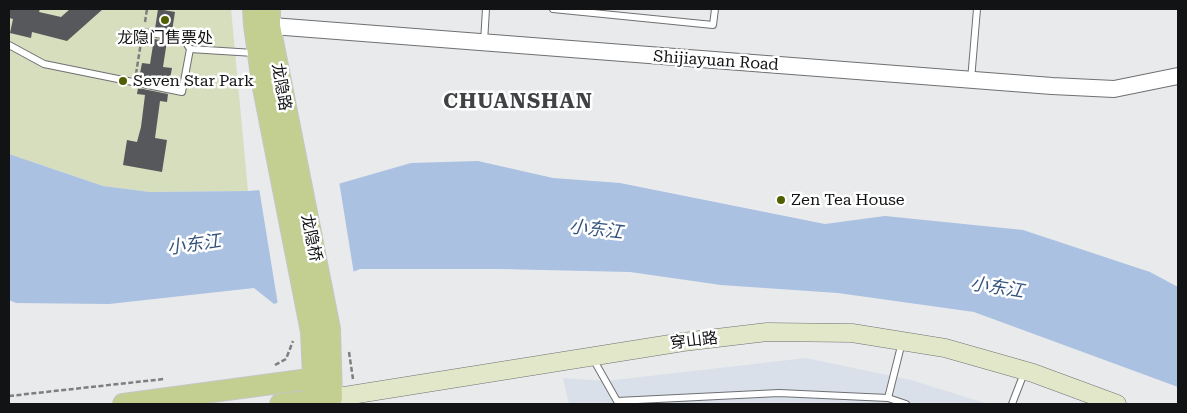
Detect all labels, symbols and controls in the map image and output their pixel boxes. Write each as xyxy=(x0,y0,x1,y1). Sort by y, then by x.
marker: 龙隐门售票处 xyxy=(159,14,171,26)
place label: 龙隐门售票处 xyxy=(117,28,213,48)
street label: Shijiayuan Road xyxy=(653,47,779,75)
street label: 龙隐路 xyxy=(267,62,295,112)
place label: Seven Star Park xyxy=(133,71,254,91)
marker: Seven Star Park xyxy=(117,75,129,87)
district label: CHUANSHAN xyxy=(442,89,594,115)
place label: Zen Tea House xyxy=(791,190,905,210)
marker: Zen Tea House xyxy=(775,194,787,206)
street label: 龙隐桥 xyxy=(297,213,325,263)
water label: 小东江 xyxy=(568,216,624,244)
water label: 小东江 xyxy=(166,231,222,259)
water label: 小东江 xyxy=(969,273,1025,303)
street label: 穿山路 xyxy=(669,329,719,353)

